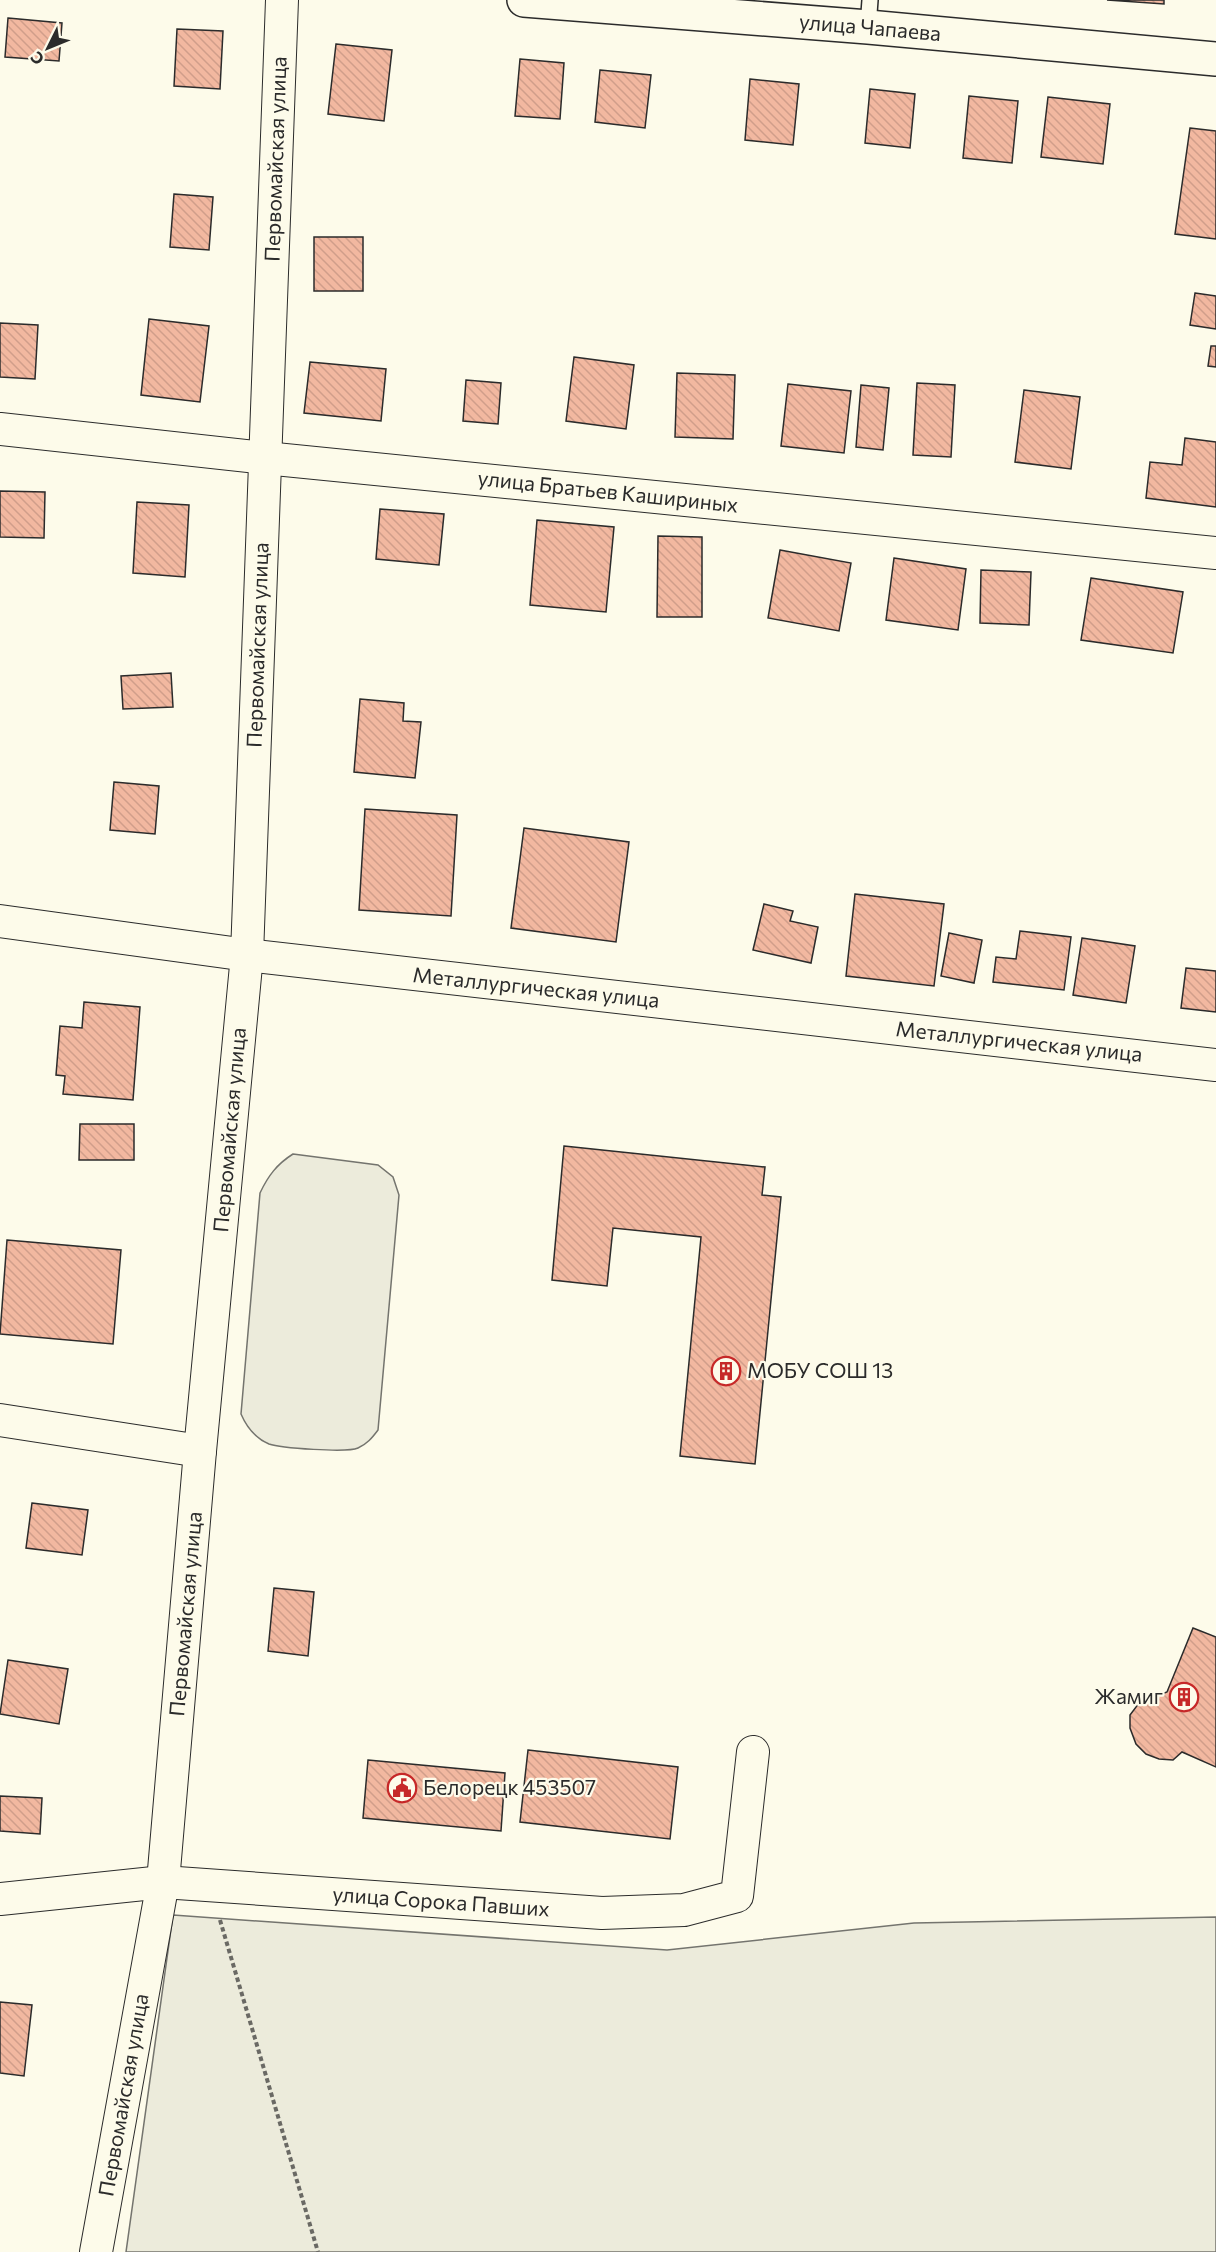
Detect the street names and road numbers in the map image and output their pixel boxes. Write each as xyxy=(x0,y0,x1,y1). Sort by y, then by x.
street label: улица Чапаева xyxy=(798,8,942,45)
street label: Первомайская улица xyxy=(258,56,291,262)
street label: улица Братьев Кашириных xyxy=(477,464,740,517)
street label: Первомайская улица xyxy=(240,542,273,748)
street label: Металлургическая улица xyxy=(412,961,661,1012)
street label: Металлургическая улица xyxy=(895,1015,1144,1066)
street label: Первомайская улица xyxy=(207,1026,250,1233)
street label: Первомайская улица xyxy=(163,1510,206,1717)
street label: улица Сорока Павших xyxy=(332,1880,551,1921)
street label: Первомайская улица xyxy=(92,1991,153,2198)

